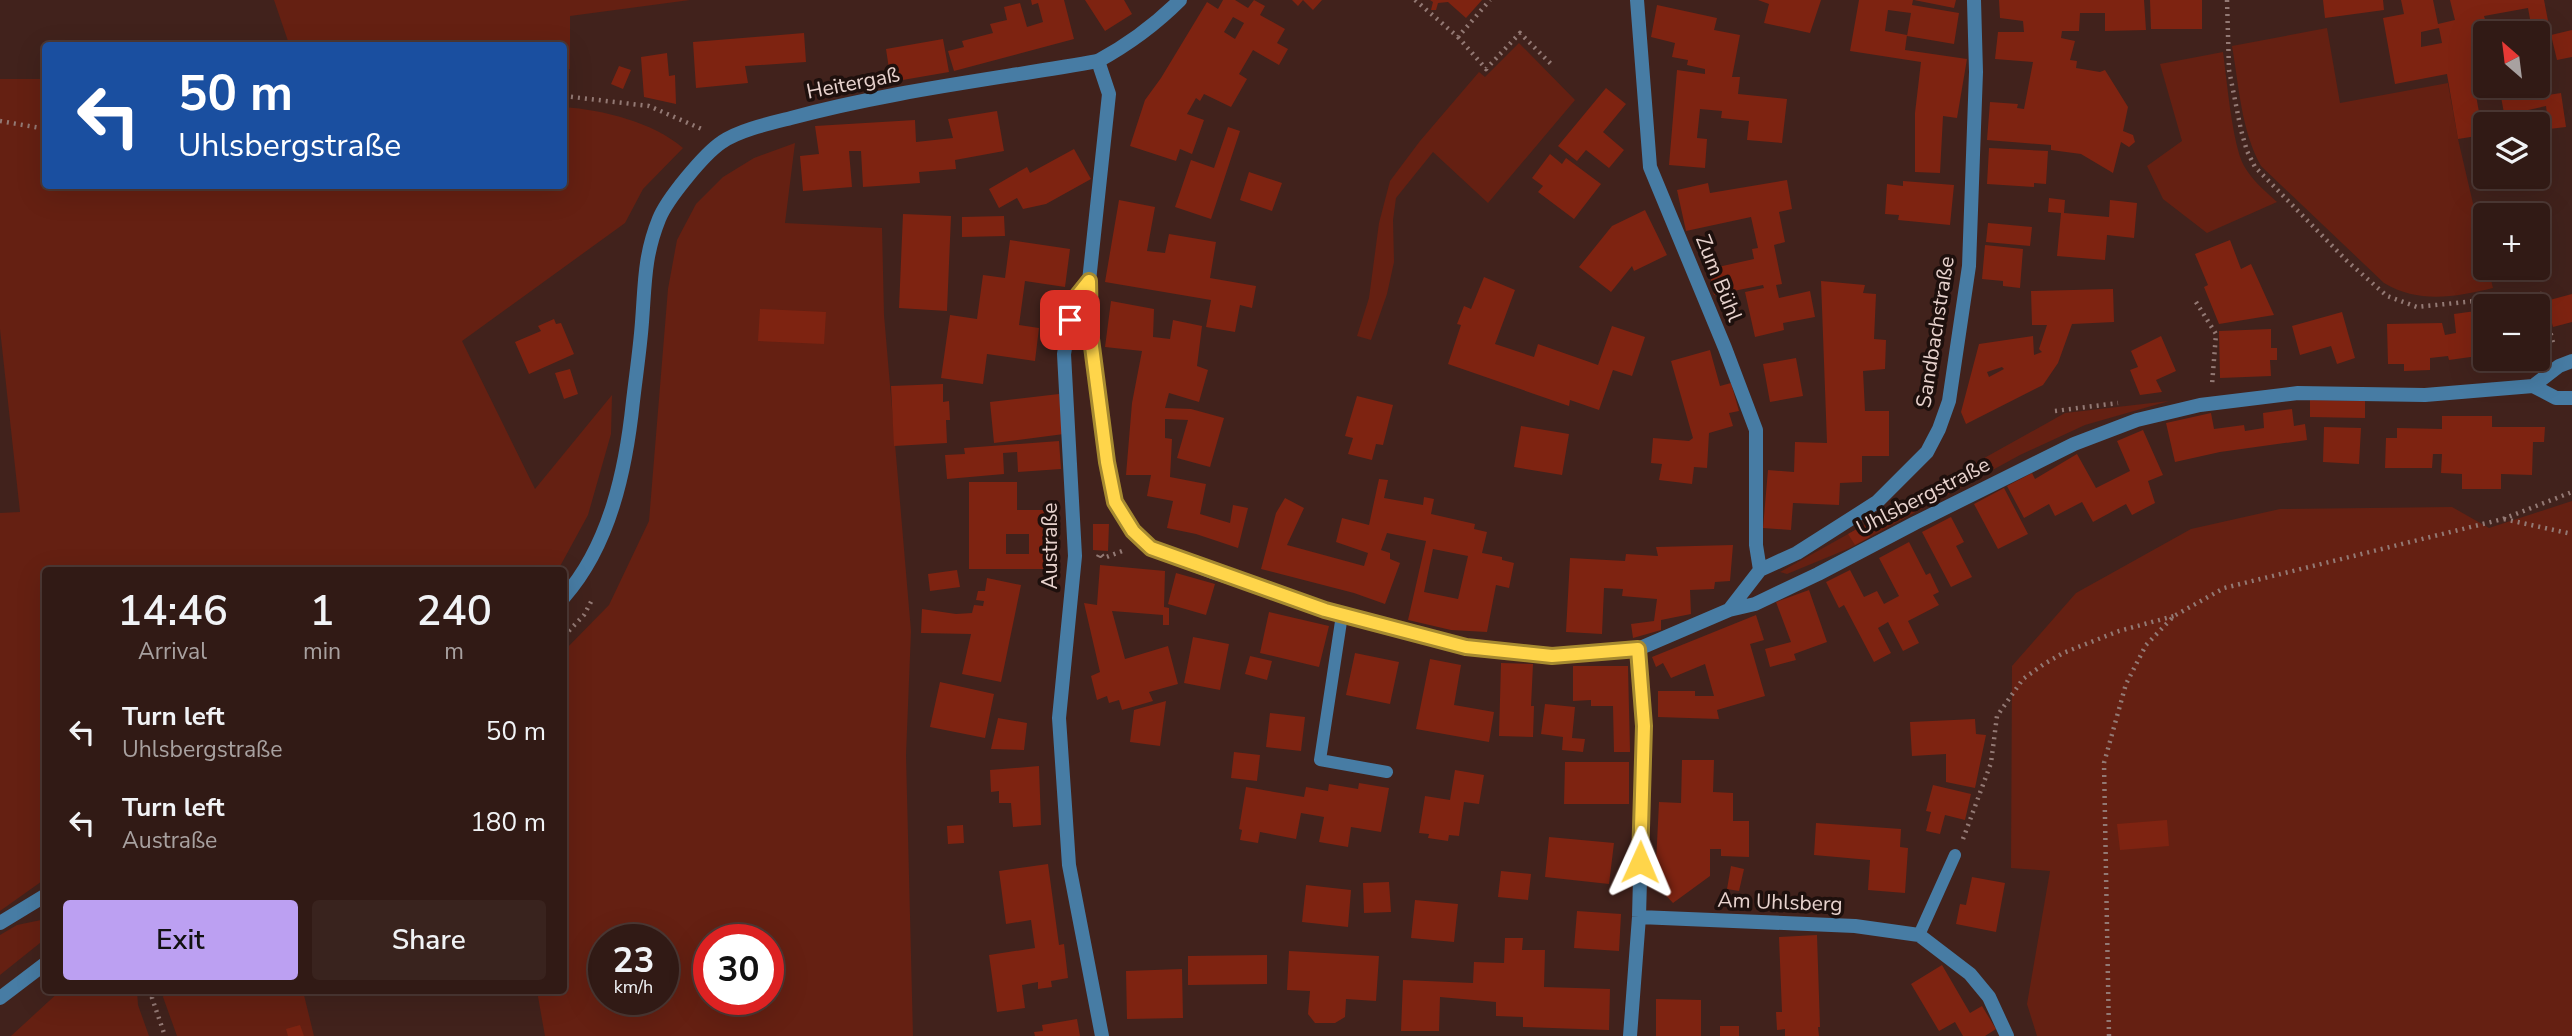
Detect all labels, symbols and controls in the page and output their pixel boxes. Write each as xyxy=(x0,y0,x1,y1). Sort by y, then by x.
north arrow xyxy=(2473,21,2550,98)
map controls xyxy=(2473,21,2550,371)
text: 50 m xyxy=(178,60,293,127)
street label: Heitergaß xyxy=(804,60,902,106)
icon: left xyxy=(63,70,154,161)
button: layers xyxy=(2473,112,2550,189)
text: Uhlsbergstraße xyxy=(178,124,401,167)
button: + xyxy=(2473,203,2550,280)
street label: Zum Bühl xyxy=(1689,230,1749,326)
street label: Sandbachstraße xyxy=(1909,254,1961,410)
pin xyxy=(1040,290,1100,350)
button: − xyxy=(2473,294,2550,371)
icon: arrive xyxy=(1051,301,1089,339)
street label: Uhlsbergstraße xyxy=(1851,450,1995,542)
street label: Austraße xyxy=(1036,502,1064,590)
text: 14:46 xyxy=(117,583,228,640)
text: 1 xyxy=(309,583,335,640)
text: 240 xyxy=(416,583,492,640)
text: Arrival xyxy=(138,636,207,667)
text: min xyxy=(303,636,341,667)
text: m xyxy=(444,636,464,667)
text: Turn left xyxy=(122,699,225,734)
icon: left xyxy=(63,713,101,751)
text: 50 m xyxy=(486,714,546,749)
text: Uhlsbergstraße xyxy=(122,734,282,765)
text: Turn left xyxy=(122,790,225,825)
icon: left xyxy=(63,804,101,842)
text: 180 m xyxy=(470,805,546,840)
text: Austraße xyxy=(122,825,217,856)
position arrow xyxy=(1603,825,1677,899)
street label: Am Uhlsberg xyxy=(1717,886,1843,918)
button: Exit xyxy=(63,900,298,980)
button: Share xyxy=(312,900,546,980)
speed limit sign: 30 xyxy=(693,924,784,1015)
text: 23 xyxy=(612,937,655,984)
text: km/h xyxy=(614,975,653,999)

